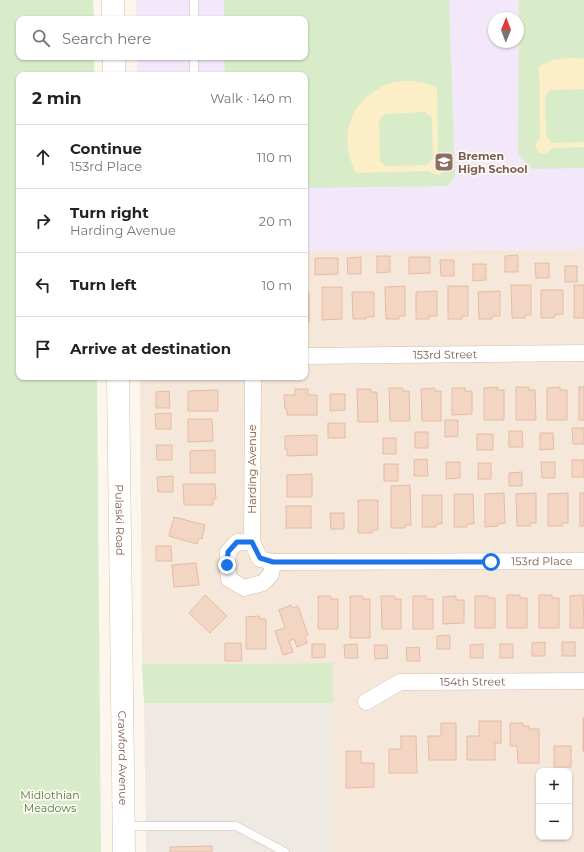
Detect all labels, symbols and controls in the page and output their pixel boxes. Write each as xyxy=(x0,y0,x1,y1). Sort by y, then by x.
north arrow xyxy=(488,12,524,48)
search box xyxy=(16,16,308,60)
icon: search xyxy=(30,27,52,49)
text: Search here xyxy=(62,29,151,48)
text: 2 min xyxy=(32,88,82,108)
text: Walk · 140 m xyxy=(210,90,292,106)
text: Continue xyxy=(70,139,142,158)
icon: ahead xyxy=(32,146,54,168)
text: 110 m xyxy=(257,149,292,165)
place label: Bremen High School xyxy=(458,149,527,176)
school or university icon: Bremen High School xyxy=(433,151,455,173)
text: 153rd Place xyxy=(70,158,142,174)
text: Turn right xyxy=(70,203,149,222)
icon: right xyxy=(32,210,54,232)
text: 20 m xyxy=(259,213,292,229)
text: Harding Avenue xyxy=(70,222,176,238)
icon: left xyxy=(32,274,54,296)
text: Turn left xyxy=(70,275,137,294)
text: 10 m xyxy=(262,277,292,293)
icon: arrive xyxy=(32,338,54,360)
text: Arrive at destination xyxy=(70,339,231,358)
street label: 153rd Street xyxy=(413,347,478,362)
street label: Harding Avenue xyxy=(245,424,259,514)
street label: Pulaski Road xyxy=(112,484,127,556)
route start xyxy=(482,553,500,571)
street label: 153rd Place xyxy=(511,554,573,568)
route end xyxy=(218,556,236,574)
street label: 154th Street xyxy=(440,674,506,689)
street label: Crawford Avenue xyxy=(115,711,130,806)
map controls xyxy=(536,768,572,840)
button: + xyxy=(536,768,572,804)
park label: Midlothian Meadows xyxy=(20,788,80,815)
button: − xyxy=(536,804,572,840)

